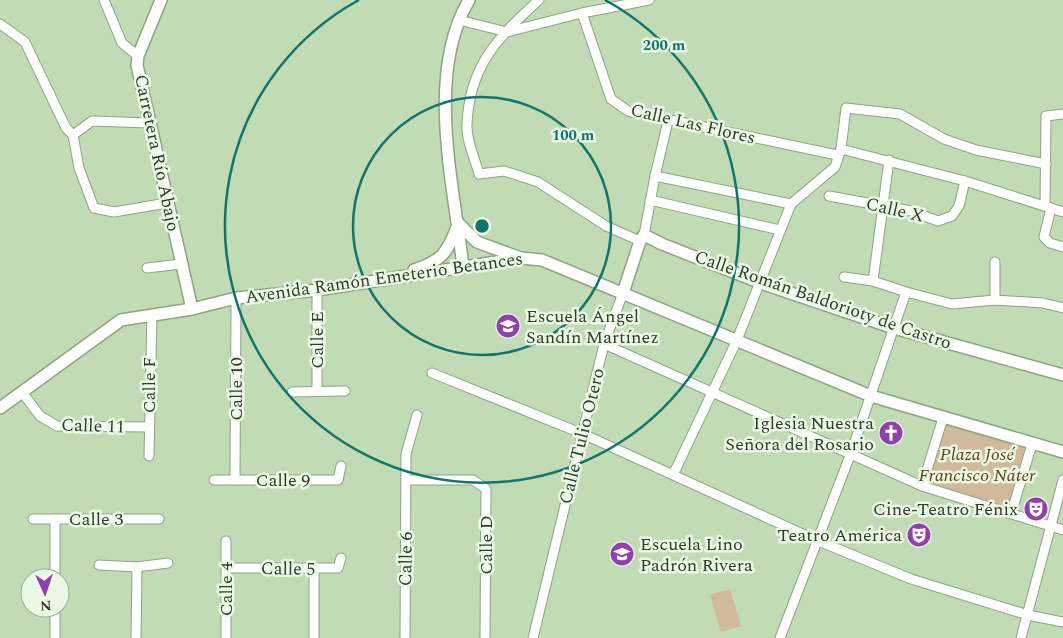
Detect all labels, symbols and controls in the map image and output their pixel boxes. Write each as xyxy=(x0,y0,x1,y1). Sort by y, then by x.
text: 200 m xyxy=(643,34,686,57)
street label: Carretera Río Abajo xyxy=(127,72,187,234)
street label: Calle Las Flores xyxy=(628,97,758,151)
text: 100 m xyxy=(552,124,595,147)
street label: Calle X xyxy=(863,190,927,230)
centre of rings xyxy=(473,217,491,235)
street label: Calle Román Baldorioty de Castro xyxy=(691,243,955,357)
street label: Avenida Ramón Emeterio Betances xyxy=(243,245,525,311)
place label: Escuela Ángel Sandín Martínez xyxy=(526,303,659,351)
street label: Calle E xyxy=(304,311,331,369)
school or university icon: Escuela Ángel Sandín Martínez xyxy=(495,313,521,339)
street label: Calle F xyxy=(136,357,163,413)
street label: Calle 10 xyxy=(223,357,250,421)
street label: Calle Tulio Otero xyxy=(552,365,612,507)
place label: Iglesia Nuestra Señora del Rosario xyxy=(725,410,874,458)
street label: Calle 11 xyxy=(61,411,125,441)
church icon: Iglesia Nuestra Señora del Rosario xyxy=(878,420,904,446)
park label: Plaza José Francisco Náter xyxy=(918,441,1036,489)
street label: Calle 9 xyxy=(256,467,310,494)
place label: Cine-Teatro Fénix xyxy=(873,496,1018,523)
theatre icon: Cine-Teatro Fénix xyxy=(1023,496,1049,522)
street label: Calle 3 xyxy=(69,506,123,533)
street label: Calle D xyxy=(473,515,500,575)
place label: Teatro América xyxy=(777,522,902,549)
theatre icon: Teatro América xyxy=(906,522,932,548)
street label: Calle 6 xyxy=(392,531,420,587)
place label: Escuela Lino Padrón Rivera xyxy=(640,531,753,579)
school or university icon: Escuela Lino Padrón Rivera xyxy=(609,541,635,567)
street label: Calle 5 xyxy=(260,555,316,583)
street label: Calle 4 xyxy=(213,562,240,616)
north arrow xyxy=(20,568,70,618)
text: N xyxy=(39,595,52,616)

